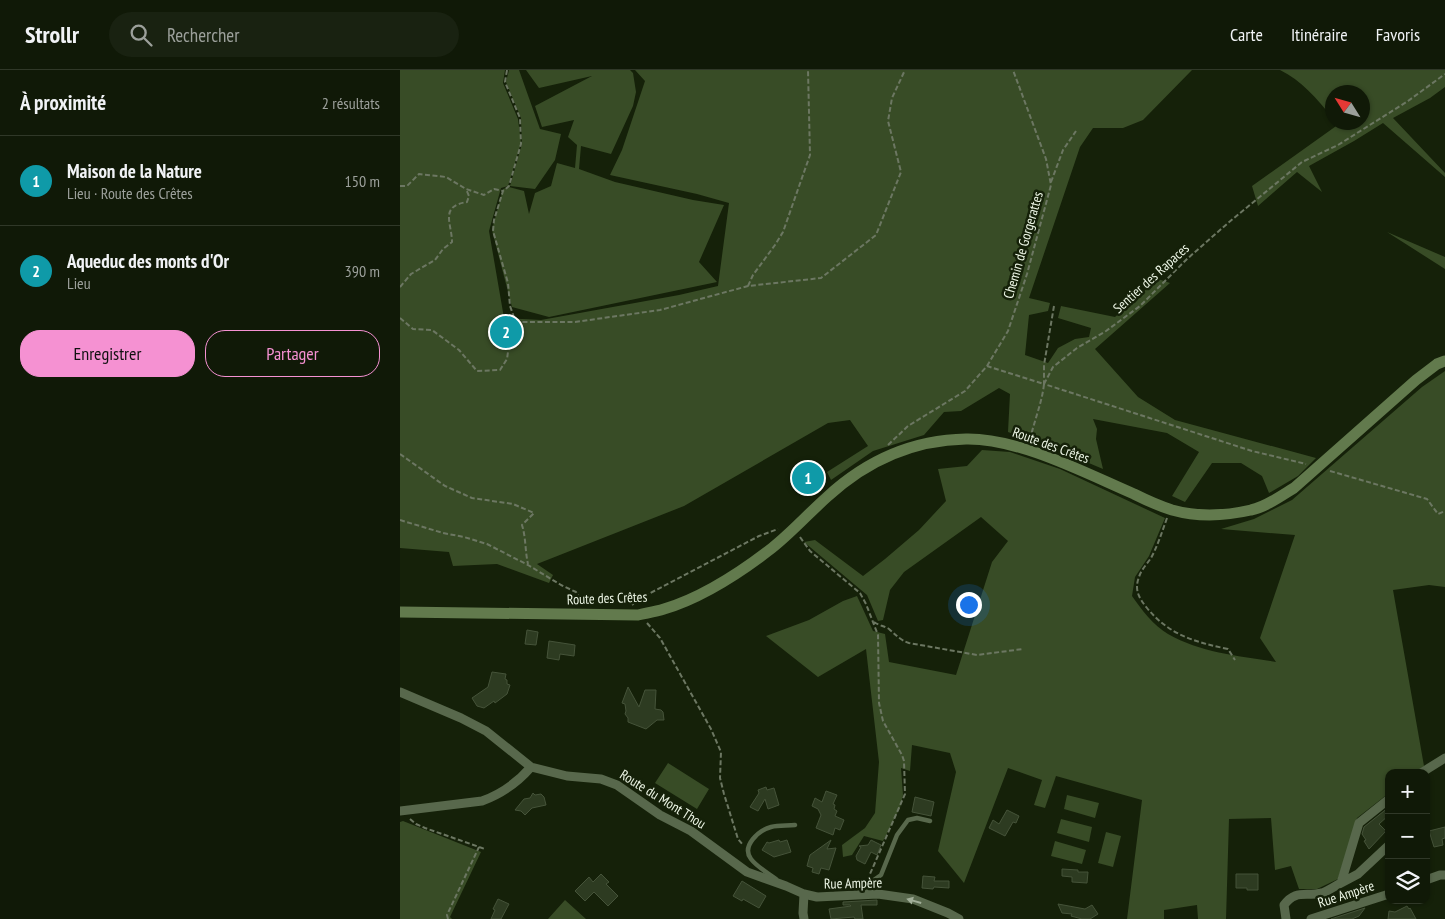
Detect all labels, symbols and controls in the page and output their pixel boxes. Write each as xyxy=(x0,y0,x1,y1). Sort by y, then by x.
search box xyxy=(109,12,459,57)
text: Strollr xyxy=(25,19,79,50)
icon: search xyxy=(127,21,155,49)
text: Rechercher xyxy=(167,23,239,47)
text: Carte xyxy=(1230,23,1263,46)
text: Itinéraire xyxy=(1291,23,1348,46)
text: Favoris xyxy=(1376,23,1420,46)
north arrow xyxy=(1325,85,1370,130)
text: À proximité xyxy=(20,89,106,116)
text: 2 résultats xyxy=(322,93,380,113)
text: Maison de la Nature xyxy=(67,159,202,183)
text: 1 xyxy=(32,171,40,191)
text: 150 m xyxy=(345,171,380,191)
text: Lieu · Route des Crêtes xyxy=(67,183,193,203)
street label: Chemin de Gorgerattes xyxy=(999,189,1047,301)
street label: Sentier des Rapaces xyxy=(1109,239,1193,317)
text: Aqueduc des monts d'Or xyxy=(67,249,229,273)
text: 2 xyxy=(32,261,40,281)
text: 390 m xyxy=(345,261,380,281)
text: Lieu xyxy=(67,273,91,293)
pin: 2 xyxy=(490,313,522,351)
button: Enregistrer xyxy=(20,330,195,377)
button: Partager xyxy=(205,330,380,377)
street label: Route des Crêtes xyxy=(1010,423,1092,467)
pin: 1 xyxy=(792,459,824,497)
street label: Route des Crêtes xyxy=(566,588,648,608)
your location xyxy=(956,592,982,618)
street label: Route du Mont Thou xyxy=(617,765,709,833)
map controls xyxy=(1385,769,1430,904)
button: + xyxy=(1385,769,1430,814)
button: − xyxy=(1385,814,1430,859)
button: layers xyxy=(1385,859,1430,904)
street label: Rue Ampère xyxy=(824,873,883,893)
street label: Rue Ampère xyxy=(1315,876,1377,912)
one-way arrow xyxy=(906,896,921,904)

